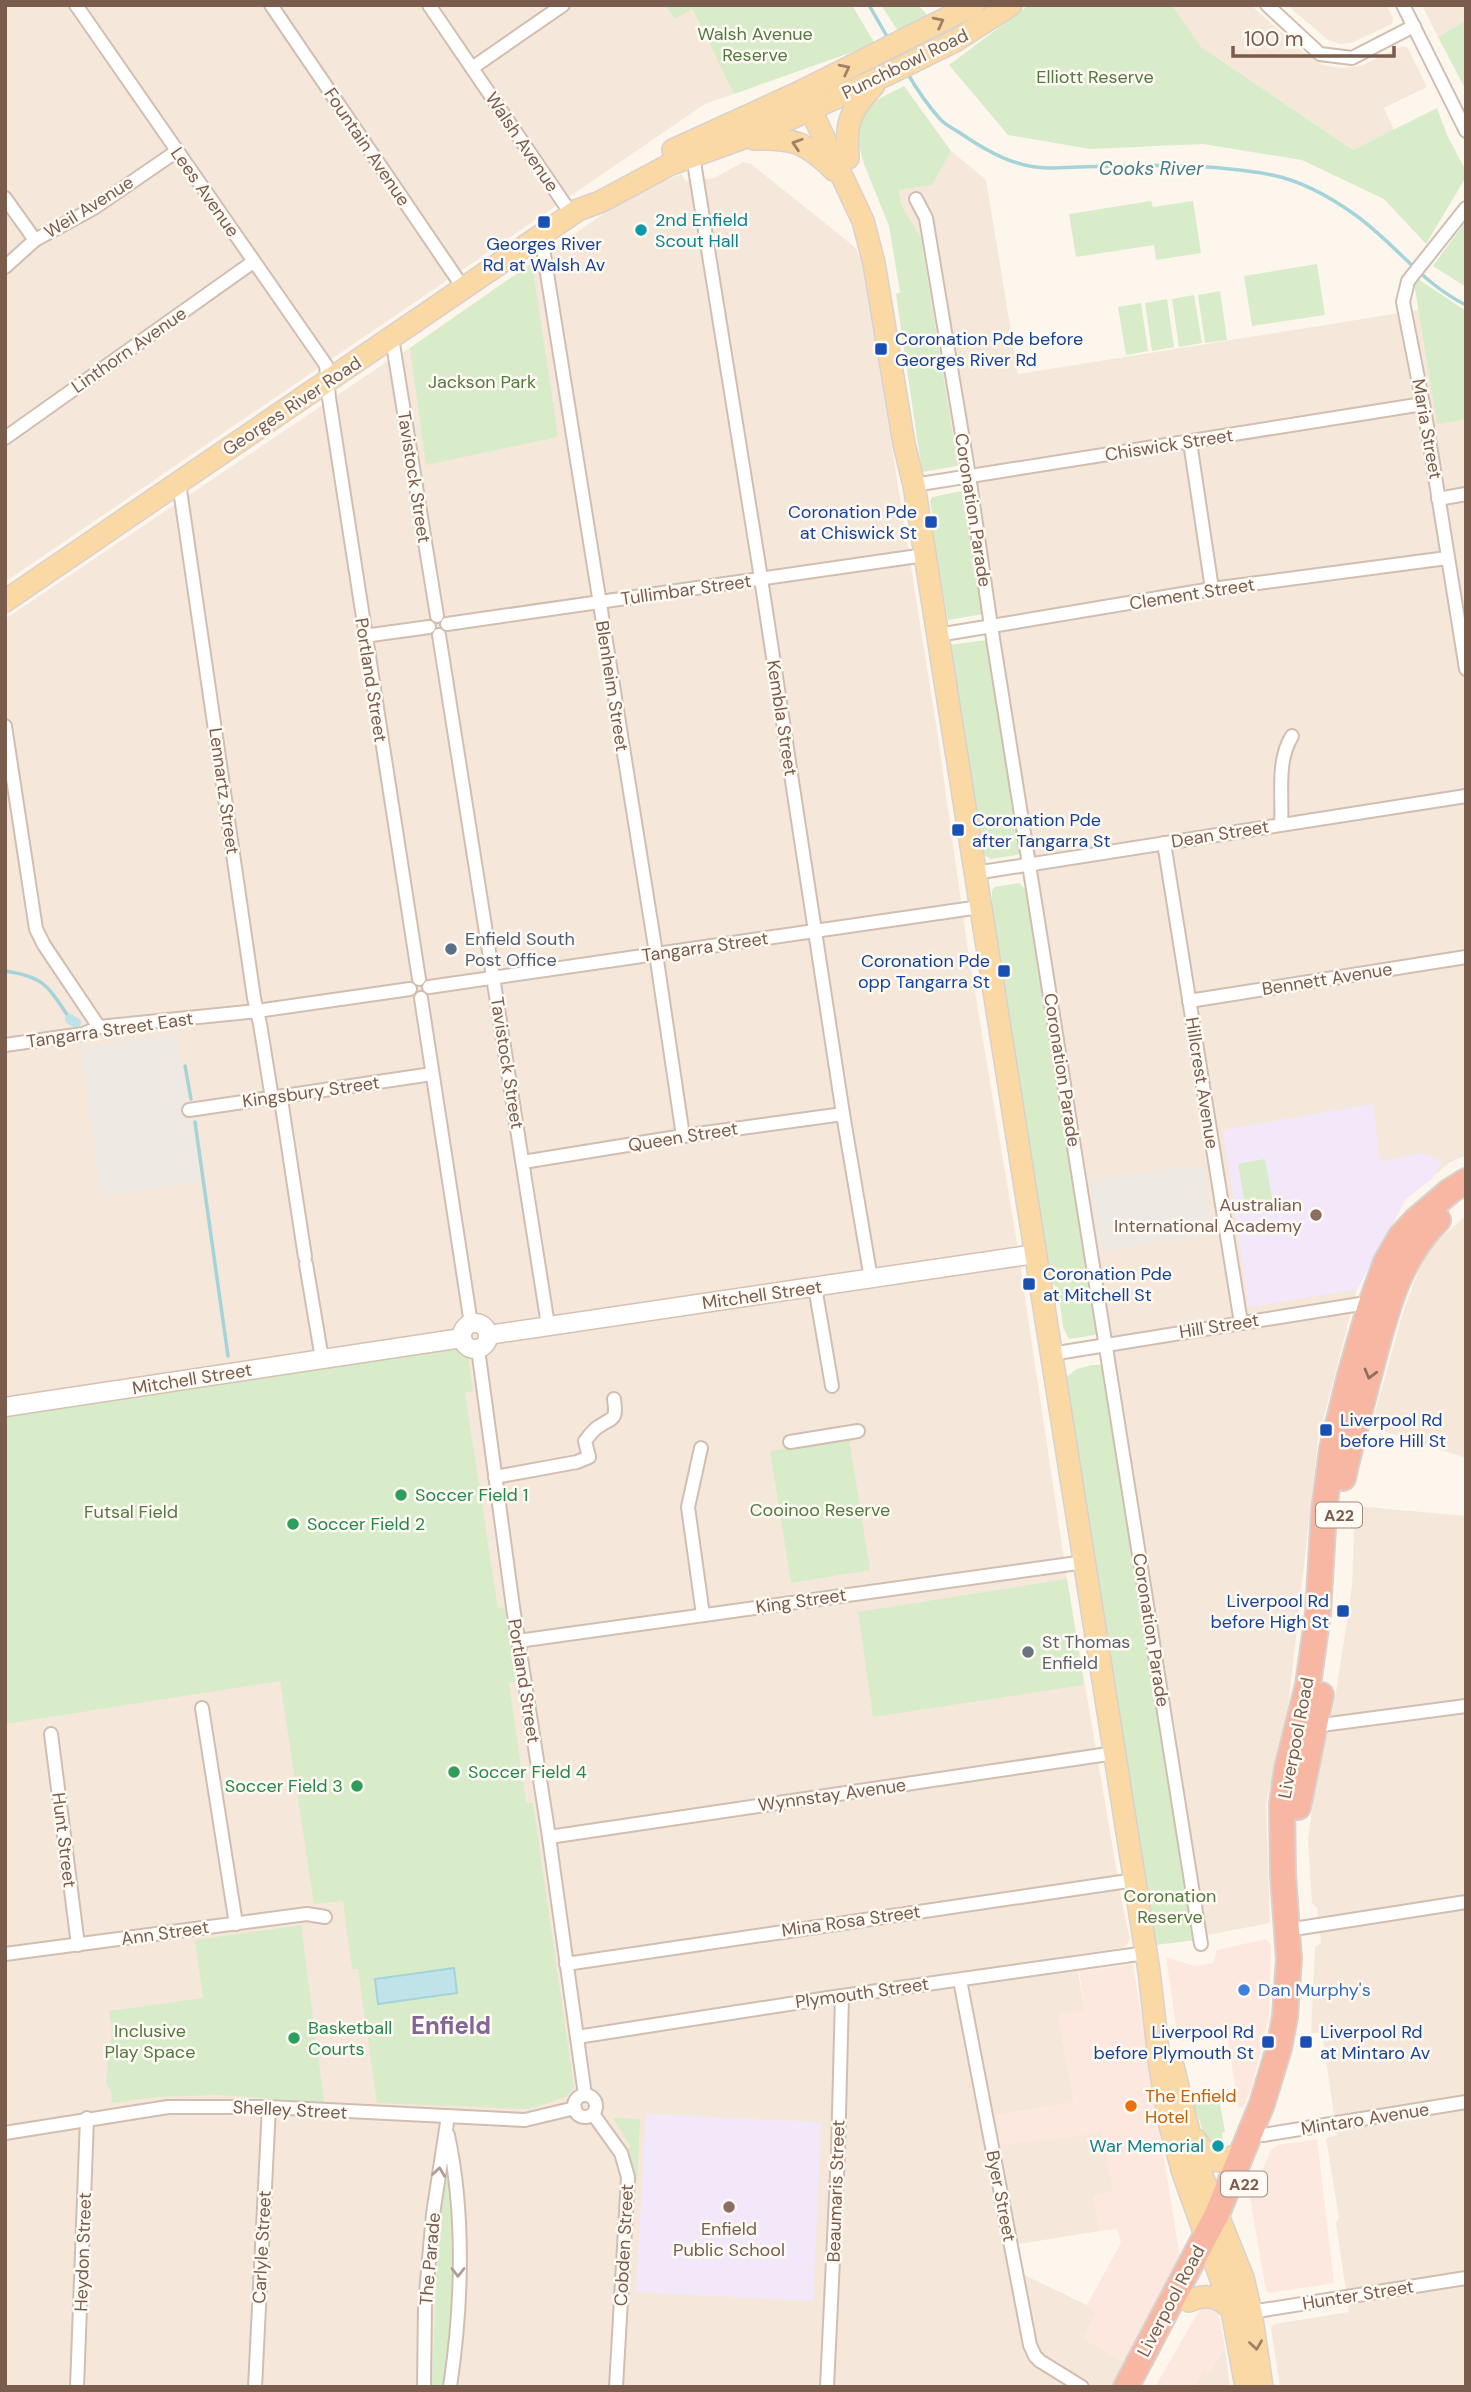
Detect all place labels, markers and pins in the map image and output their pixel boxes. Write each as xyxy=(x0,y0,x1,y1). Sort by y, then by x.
place label: 2nd Enfield Scout Hall xyxy=(655,208,748,253)
marker: Georges River Rd at Walsh Av xyxy=(536,214,552,230)
marker: 2nd Enfield Scout Hall xyxy=(633,222,649,238)
place label: Georges River Rd at Walsh Av xyxy=(483,232,606,277)
place label: Coronation Pde before Georges River Rd xyxy=(895,327,1083,372)
marker: Coronation Pde before Georges River Rd xyxy=(873,341,889,357)
place label: Coronation Pde at Chiswick St xyxy=(788,500,917,545)
marker: Coronation Pde at Chiswick St xyxy=(923,514,939,530)
place label: Coronation Pde after Tangarra St xyxy=(972,808,1111,853)
marker: Coronation Pde after Tangarra St xyxy=(950,822,966,838)
place label: Enfield South Post Office xyxy=(465,927,575,972)
marker: Enfield South Post Office xyxy=(443,941,459,957)
place label: Coronation Pde opp Tangarra St xyxy=(858,949,990,994)
marker: Coronation Pde opp Tangarra St xyxy=(996,963,1012,979)
place label: Australian International Academy xyxy=(1114,1193,1302,1238)
marker: Australian International Academy xyxy=(1308,1207,1324,1223)
place label: Coronation Pde at Mitchell St xyxy=(1043,1262,1172,1307)
marker: Coronation Pde at Mitchell St xyxy=(1021,1276,1037,1292)
place label: Liverpool Rd before Hill St xyxy=(1340,1408,1446,1453)
marker: Liverpool Rd before Hill St xyxy=(1318,1422,1334,1438)
place label: Soccer Field 1 xyxy=(415,1483,528,1507)
marker: Soccer Field 1 xyxy=(393,1487,409,1503)
place label: Soccer Field 2 xyxy=(307,1512,425,1536)
marker: Soccer Field 2 xyxy=(285,1516,301,1532)
place label: Liverpool Rd before High St xyxy=(1210,1589,1329,1634)
marker: Liverpool Rd before High St xyxy=(1335,1603,1351,1619)
place label: St Thomas Enfield xyxy=(1042,1630,1130,1675)
marker: St Thomas Enfield xyxy=(1020,1644,1036,1660)
place label: Soccer Field 4 xyxy=(468,1760,587,1784)
marker: Soccer Field 4 xyxy=(446,1764,462,1780)
place label: Soccer Field 3 xyxy=(225,1774,343,1798)
marker: Soccer Field 3 xyxy=(349,1778,365,1794)
place label: Dan Murphy's xyxy=(1258,1978,1371,2002)
marker: Dan Murphy's xyxy=(1236,1982,1252,1998)
place label: Basketball Courts xyxy=(308,2016,392,2061)
place label: Liverpool Rd before Plymouth St xyxy=(1094,2020,1254,2065)
place label: Liverpool Rd at Mintaro Av xyxy=(1320,2020,1431,2065)
marker: Basketball Courts xyxy=(286,2030,302,2046)
marker: Liverpool Rd before Plymouth St xyxy=(1260,2034,1276,2050)
marker: Liverpool Rd at Mintaro Av xyxy=(1298,2034,1314,2050)
place label: The Enfield Hotel xyxy=(1145,2084,1237,2129)
marker: The Enfield Hotel xyxy=(1123,2098,1139,2114)
place label: War Memorial xyxy=(1089,2134,1204,2158)
marker: War Memorial xyxy=(1210,2138,1226,2154)
marker: Enfield Public School xyxy=(721,2199,737,2215)
place label: Enfield Public School xyxy=(673,2217,785,2262)

